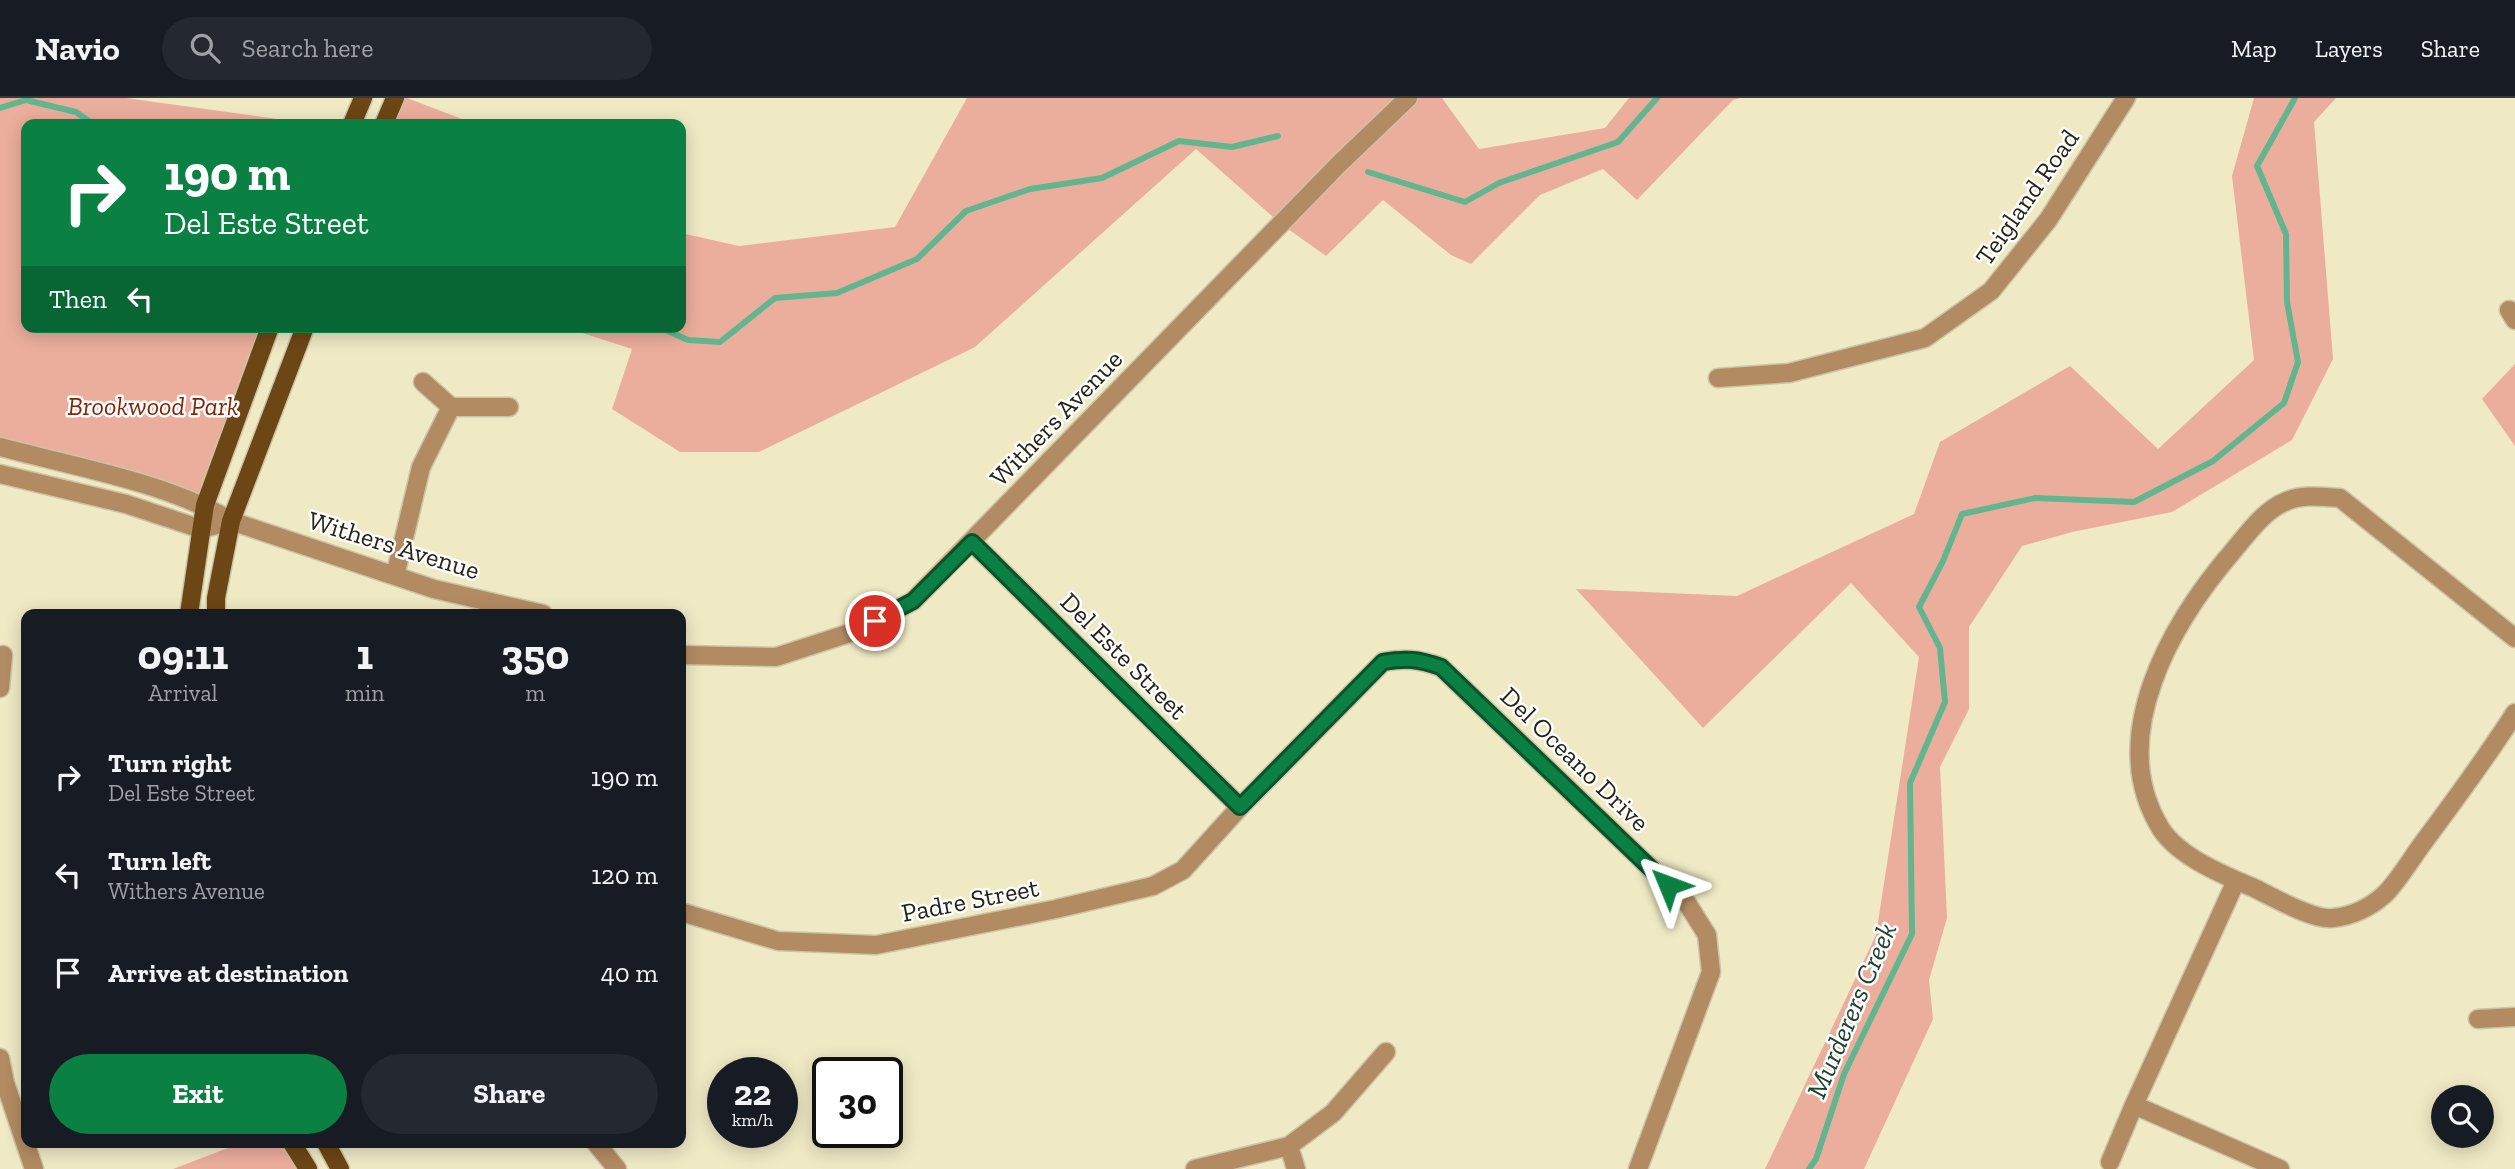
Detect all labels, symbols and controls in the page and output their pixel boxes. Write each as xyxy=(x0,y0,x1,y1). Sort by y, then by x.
search box xyxy=(162,17,652,80)
text: Navio xyxy=(35,29,120,68)
icon: search xyxy=(186,29,224,67)
text: Search here xyxy=(242,32,374,64)
text: Map xyxy=(2231,34,2277,63)
text: Layers xyxy=(2315,34,2383,63)
text: Share xyxy=(2421,34,2480,63)
street label: Teigland Road xyxy=(1968,123,2086,271)
text: 190 m xyxy=(164,144,290,203)
icon: right xyxy=(49,147,140,238)
text: Del Este Street xyxy=(164,204,369,242)
icon: left xyxy=(121,280,159,318)
text: Then xyxy=(49,283,107,315)
street label: Withers Avenue xyxy=(983,343,1129,493)
park label: Brookwood Park xyxy=(68,390,238,422)
street label: Withers Avenue xyxy=(305,504,483,586)
street label: Del Este Street xyxy=(1054,586,1194,726)
pin xyxy=(845,591,905,651)
icon: arrive xyxy=(856,602,894,640)
text: 09:11 xyxy=(138,629,229,680)
text: 1 xyxy=(356,629,373,680)
text: 350 xyxy=(501,629,570,680)
text: Arrival xyxy=(148,679,218,707)
text: min xyxy=(345,679,384,707)
text: m xyxy=(525,679,545,707)
street label: Del Oceano Drive xyxy=(1494,680,1656,838)
text: Turn right xyxy=(108,747,231,779)
icon: right xyxy=(49,758,87,796)
text: 190 m xyxy=(591,761,658,793)
text: Del Este Street xyxy=(108,779,255,807)
text: Turn left xyxy=(108,845,211,877)
position arrow xyxy=(1631,848,1705,922)
icon: left xyxy=(49,856,87,894)
text: 120 m xyxy=(591,859,658,891)
street label: Padre Street xyxy=(899,871,1042,929)
text: Withers Avenue xyxy=(108,877,265,905)
water label: Murderers Creek xyxy=(1800,918,1903,1103)
icon: arrive xyxy=(49,954,87,992)
text: Arrive at destination xyxy=(108,957,348,989)
text: 40 m xyxy=(601,957,658,989)
button: Exit xyxy=(49,1054,347,1134)
button: Share xyxy=(361,1054,658,1134)
speed limit sign: 30 xyxy=(812,1057,903,1148)
text: 22 xyxy=(734,1072,771,1114)
map controls xyxy=(2431,1085,2494,1148)
button: search xyxy=(2431,1085,2494,1148)
text: km/h xyxy=(732,1109,773,1131)

